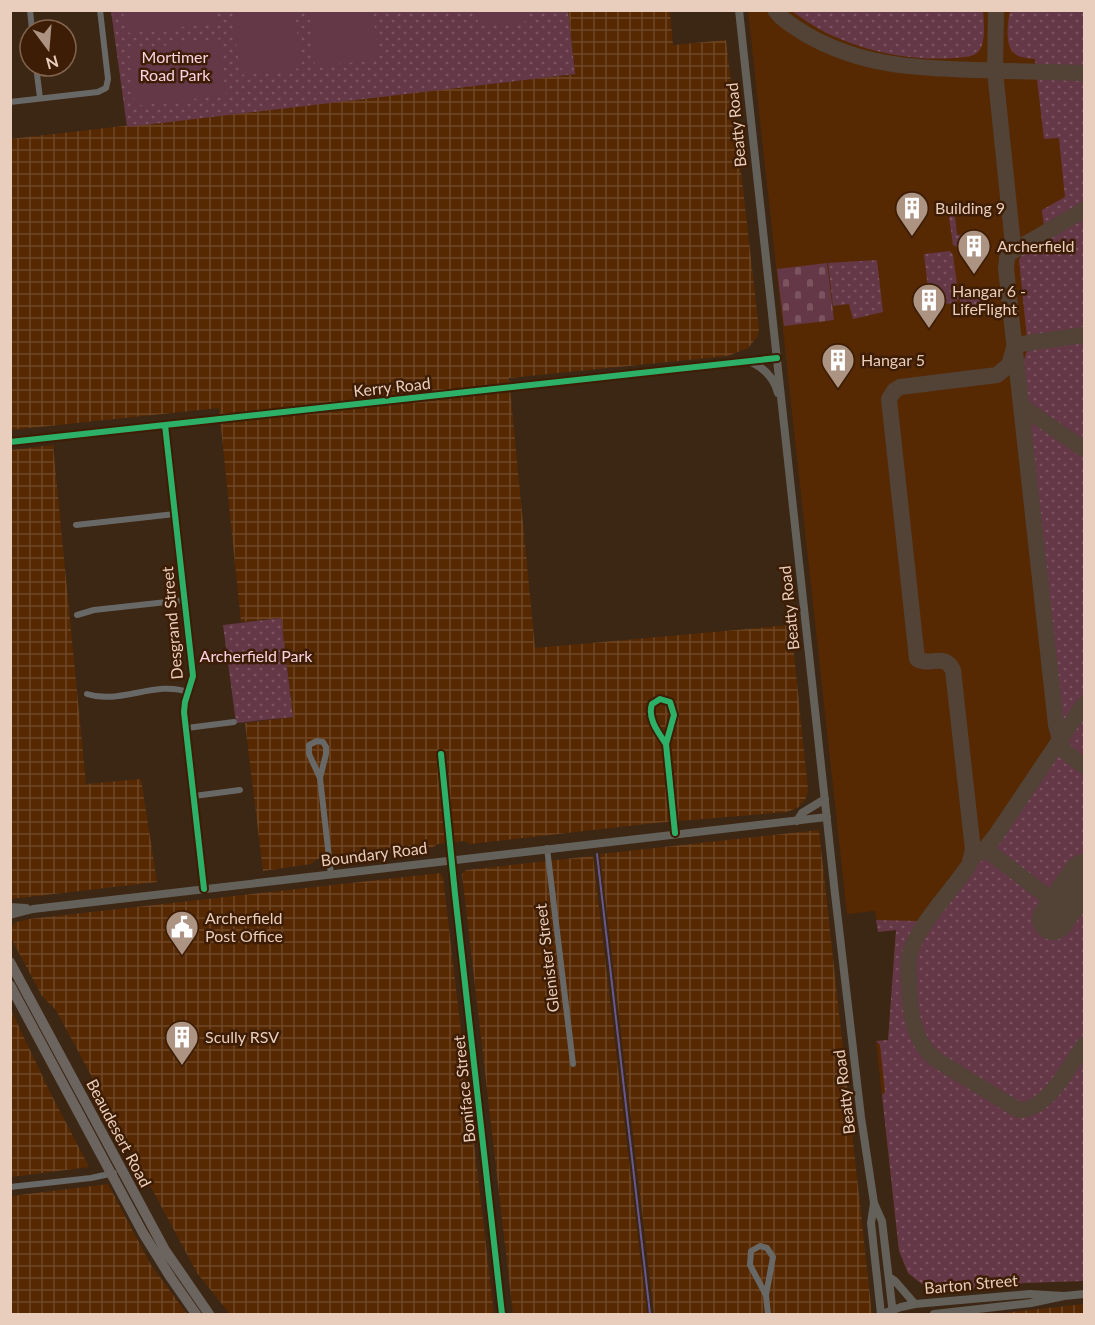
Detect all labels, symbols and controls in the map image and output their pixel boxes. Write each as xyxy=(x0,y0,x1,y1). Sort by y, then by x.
north arrow xyxy=(18,18,78,78)
park label: Mortimer Road Park xyxy=(140,47,211,84)
text: N xyxy=(44,52,61,74)
street label: Beatty Road xyxy=(722,82,749,168)
building icon: Building 9 xyxy=(894,190,930,237)
place label: Building 9 xyxy=(935,198,1005,217)
building icon: Archerfield xyxy=(956,228,992,275)
place label: Archerfield xyxy=(997,236,1074,255)
place label: Hangar 6 - LifeFlight xyxy=(952,281,1026,318)
building icon: Hangar 6 - LifeFlight xyxy=(911,282,947,329)
building icon: Hangar 5 xyxy=(820,342,856,389)
place label: Hangar 5 xyxy=(861,350,925,369)
street label: Kerry Road xyxy=(352,373,431,400)
street label: Desgrand Street xyxy=(157,565,186,680)
street label: Beatty Road xyxy=(775,565,802,651)
park label: Archerfield Park xyxy=(200,646,313,665)
street label: Boundary Road xyxy=(320,838,428,869)
street label: Glenister Street xyxy=(530,902,563,1014)
place label: Archerfield Post Office xyxy=(205,908,283,945)
public building icon: Archerfield Post Office xyxy=(164,909,200,956)
building icon: Scully RSV xyxy=(164,1019,200,1066)
place label: Scully RSV xyxy=(205,1027,279,1046)
street label: Boniface Street xyxy=(448,1034,479,1144)
street label: Beatty Road xyxy=(829,1049,858,1135)
street label: Beaudesert Road xyxy=(83,1076,156,1190)
street label: Barton Street xyxy=(923,1270,1019,1297)

